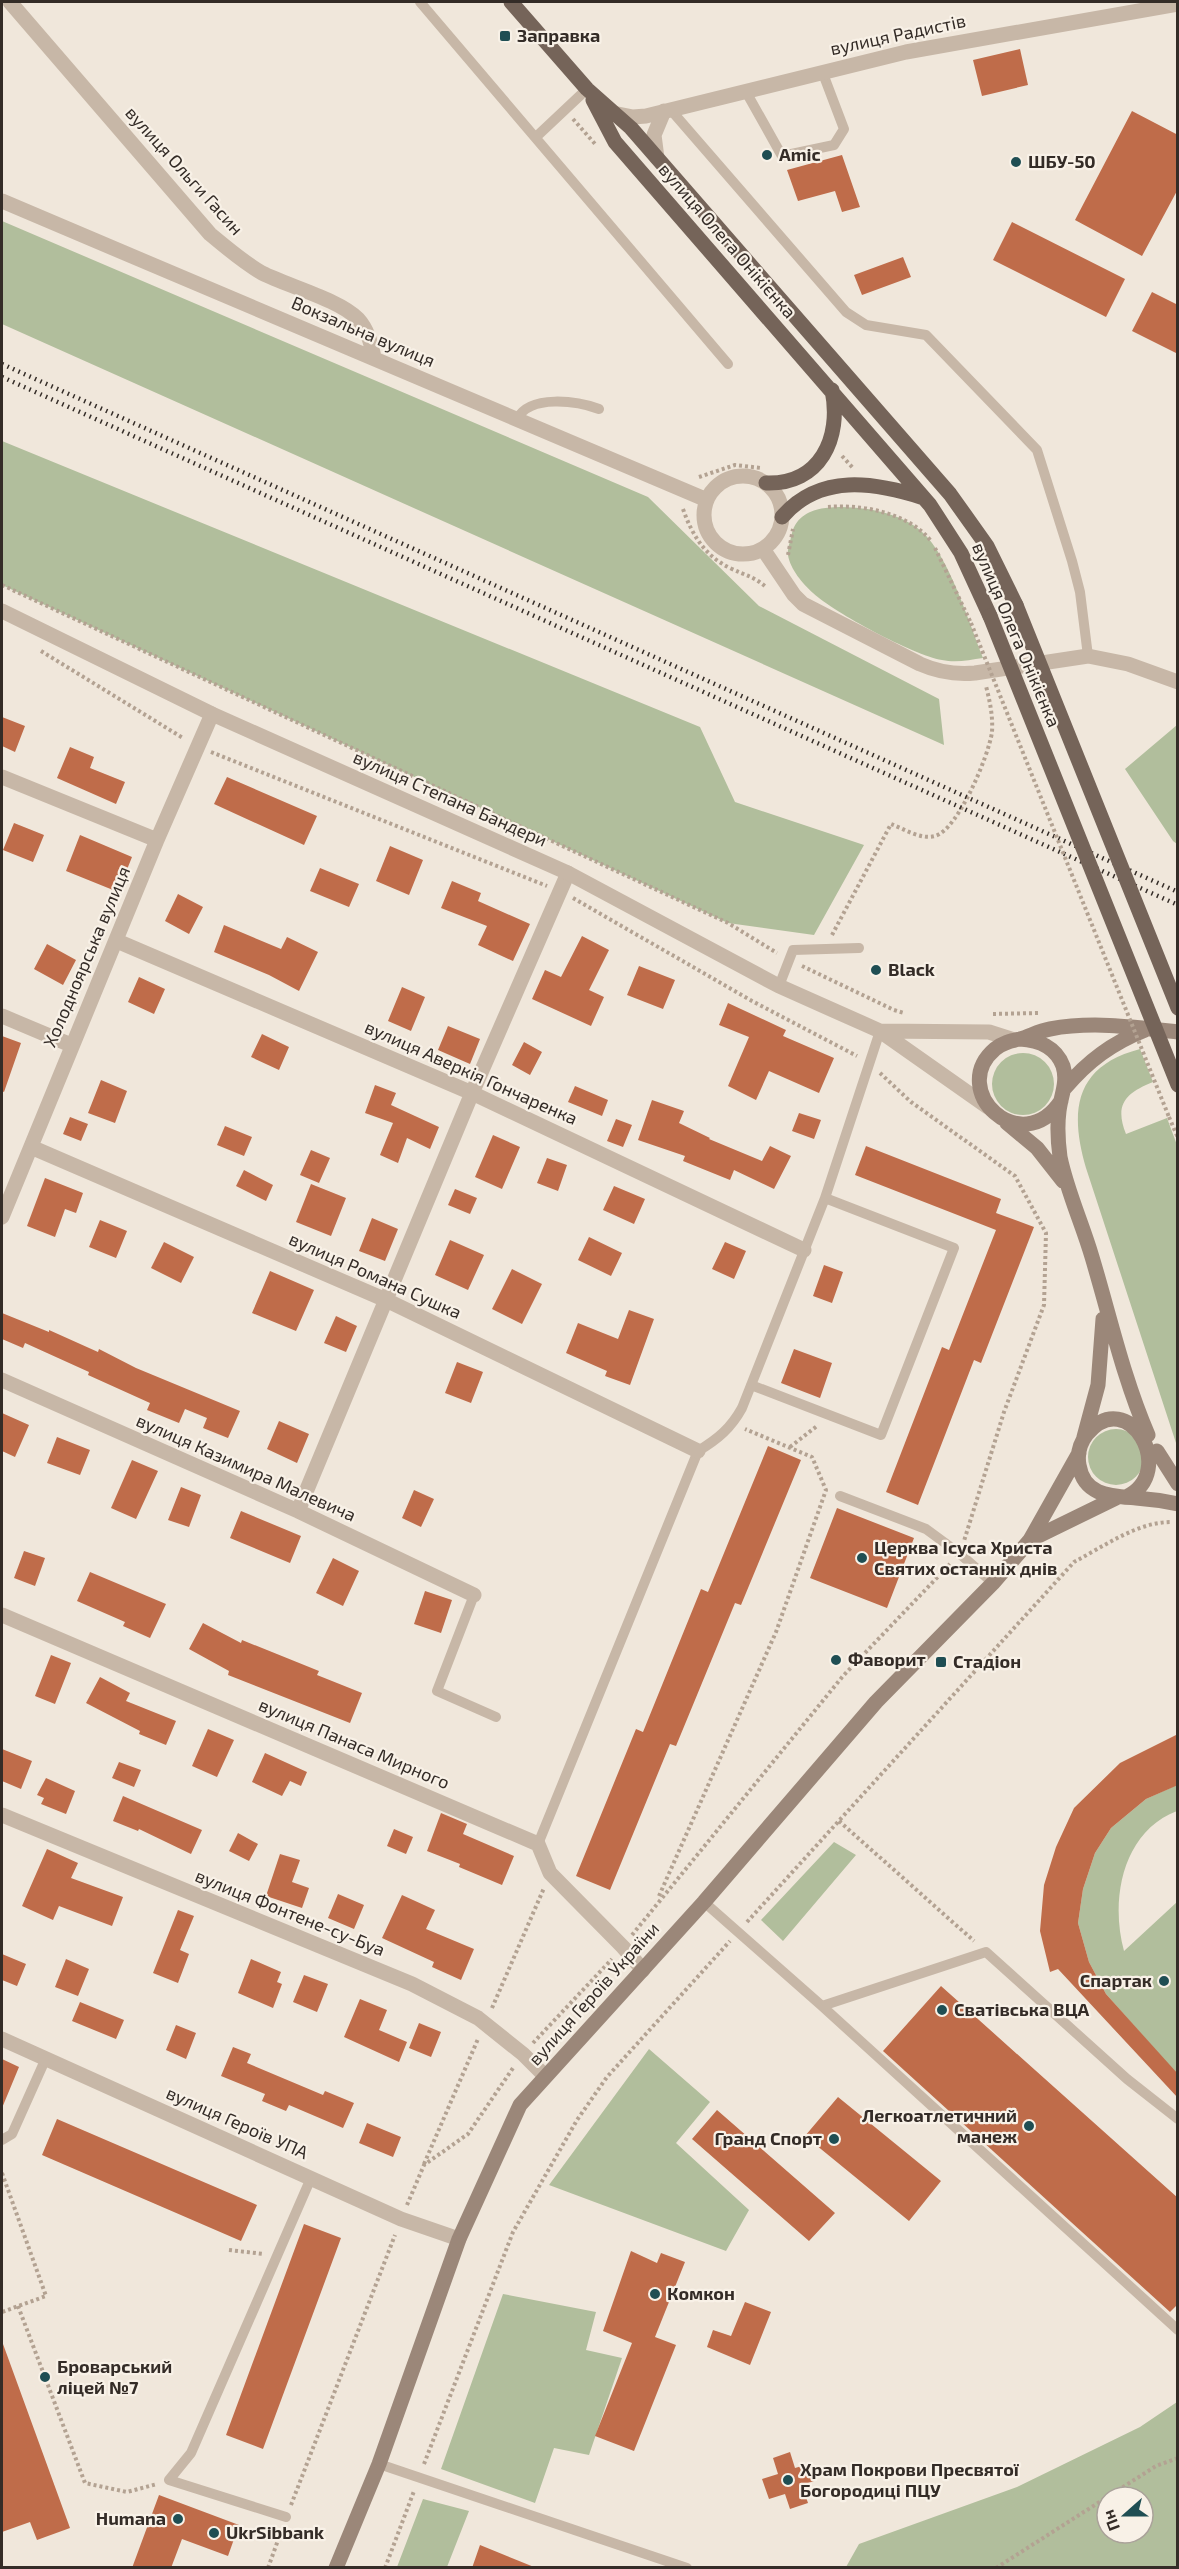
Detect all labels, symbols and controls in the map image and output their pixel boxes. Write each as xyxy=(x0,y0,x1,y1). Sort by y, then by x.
street label: вулиця Радистів xyxy=(828,9,967,59)
place label: Заправка xyxy=(517,24,600,46)
marker: Заправка xyxy=(498,29,512,43)
street label: вулиця Ольги Гасин xyxy=(121,102,248,239)
place label: Amic xyxy=(779,143,821,165)
marker: Amic xyxy=(760,148,774,162)
place label: ШБУ-50 xyxy=(1028,150,1096,172)
marker: ШБУ-50 xyxy=(1009,155,1023,169)
street label: вулиця Олега Онікієнка xyxy=(654,158,801,322)
street label: Вокзальна вулиця xyxy=(288,291,438,371)
street label: вулиця Олега Онікієнка xyxy=(968,539,1066,730)
street label: вулиця Степана Бандери xyxy=(350,745,551,851)
street label: Холодноярська вулиця xyxy=(38,863,134,1050)
place label: Black xyxy=(888,958,935,980)
marker: Black xyxy=(869,963,883,977)
street label: вулиця Аверкія Гончаренка xyxy=(362,1015,581,1129)
street label: вулиця Романа Сушка xyxy=(286,1227,465,1323)
street label: вулиця Казимира Малевича xyxy=(133,1409,360,1526)
place label: Церква Ісуса Христа Святих останніх днів xyxy=(874,1536,1057,1579)
marker: Церква Ісуса Христа Святих останніх днів xyxy=(855,1551,869,1565)
place label: Фаворит xyxy=(848,1648,926,1670)
place label: Стадіон xyxy=(953,1650,1021,1672)
marker: Фаворит xyxy=(829,1653,843,1667)
marker: Стадіон xyxy=(934,1655,948,1669)
street label: вулиця Панаса Мирного xyxy=(256,1693,453,1793)
street label: вулиця Фонтене-су-Буа xyxy=(192,1864,389,1960)
street label: вулиця Героїв України xyxy=(523,1917,663,2069)
place label: Спартак xyxy=(1080,1969,1152,1991)
marker: Спартак xyxy=(1157,1974,1171,1988)
place label: Сватівська ВЦА xyxy=(954,1998,1090,2020)
marker: Сватівська ВЦА xyxy=(935,2003,949,2017)
street label: вулиця Героїв УПА xyxy=(163,2081,312,2164)
place label: Легкоатлетичний манеж xyxy=(862,2104,1017,2147)
marker: Легкоатлетичний манеж xyxy=(1022,2119,1036,2133)
place label: Гранд Спорт xyxy=(714,2127,822,2149)
marker: Гранд Спорт xyxy=(827,2132,841,2146)
place label: Комкон xyxy=(667,2282,735,2304)
marker: Комкон xyxy=(648,2287,662,2301)
place label: Броварський ліцей №7 xyxy=(57,2355,172,2398)
marker: Броварський ліцей №7 xyxy=(38,2370,52,2384)
place label: Храм Покрови Пресвятої Богородиці ПЦУ xyxy=(800,2458,1020,2501)
marker: Храм Покрови Пресвятої Богородиці ПЦУ xyxy=(781,2473,795,2487)
north arrow xyxy=(1095,2485,1155,2545)
place label: Humana xyxy=(96,2507,166,2529)
text: Пн xyxy=(1098,2507,1123,2534)
marker: Humana xyxy=(171,2512,185,2526)
place label: UkrSibbank xyxy=(226,2521,324,2543)
marker: UkrSibbank xyxy=(207,2526,221,2540)

